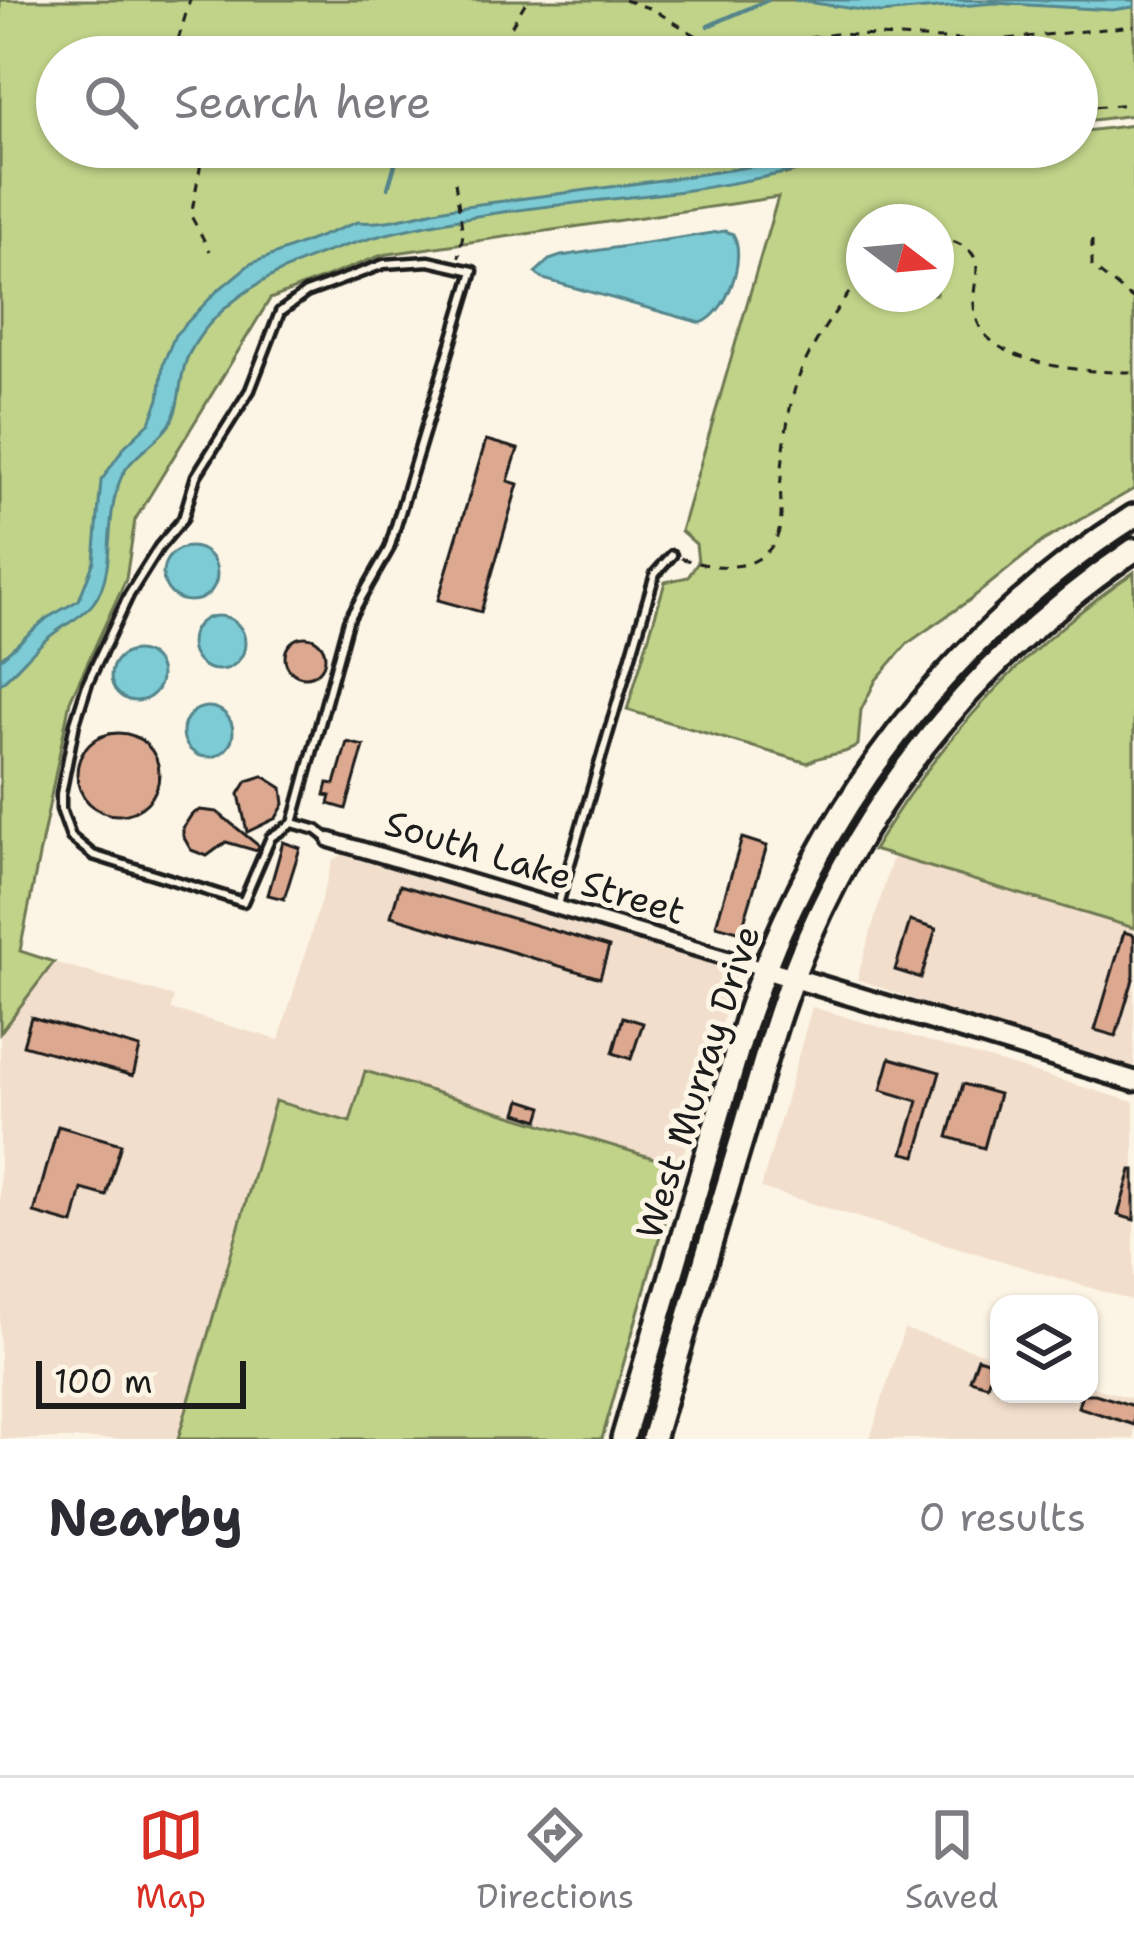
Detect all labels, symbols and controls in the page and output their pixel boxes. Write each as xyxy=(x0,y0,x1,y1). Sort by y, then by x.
search box xyxy=(36,36,1098,168)
icon: search xyxy=(78,69,144,135)
text: Search here xyxy=(174,72,431,132)
north arrow xyxy=(846,204,954,312)
street label: South Lake Street xyxy=(379,798,691,936)
street label: West Murray Drive xyxy=(624,919,772,1245)
map controls xyxy=(990,1295,1098,1403)
button: layers xyxy=(990,1295,1098,1403)
scale bar xyxy=(36,1355,246,1408)
text: 100 m xyxy=(54,1359,153,1404)
text: Nearby xyxy=(48,1483,243,1551)
text: 0 results xyxy=(919,1491,1086,1543)
tab: Map xyxy=(135,1802,206,1919)
tab: Directions xyxy=(477,1802,634,1919)
tab: Saved xyxy=(905,1802,999,1919)

